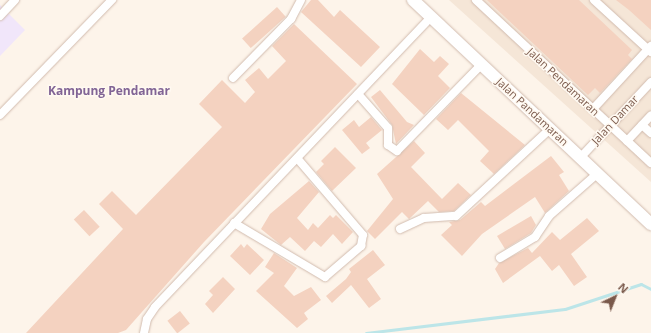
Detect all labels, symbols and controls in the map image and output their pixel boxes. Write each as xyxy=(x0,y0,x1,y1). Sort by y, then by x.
street label: Jalan Pendamaran xyxy=(524,45,602,119)
street label: Jalan Pandamaran xyxy=(493,75,571,149)
district label: Kampung Pendamar xyxy=(48,84,170,98)
street label: Jalan Damar xyxy=(589,93,641,147)
north arrow xyxy=(595,277,635,317)
text: N xyxy=(615,279,632,296)

